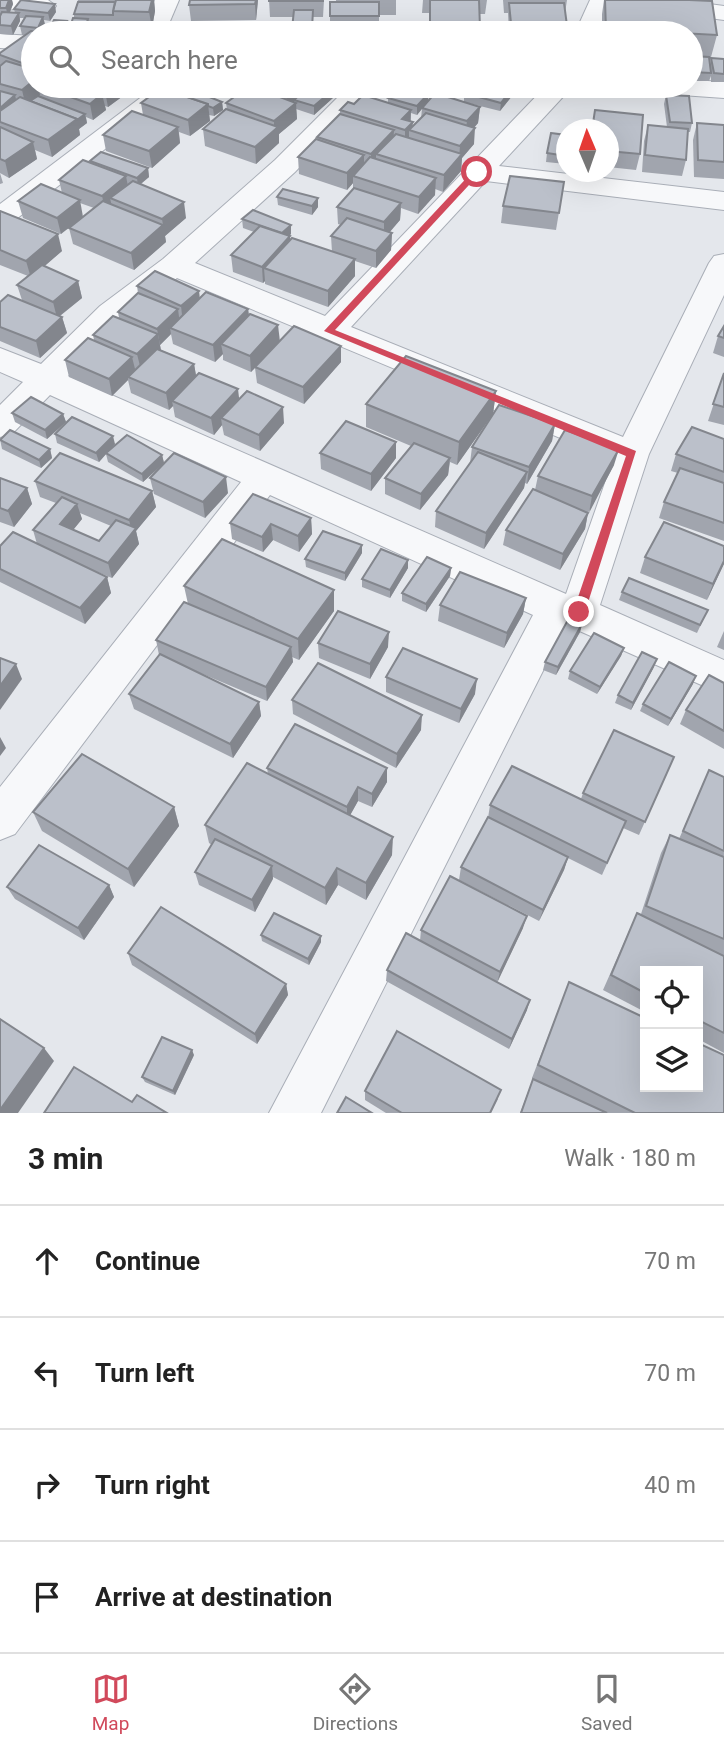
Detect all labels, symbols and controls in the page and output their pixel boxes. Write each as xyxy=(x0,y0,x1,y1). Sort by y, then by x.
search box xyxy=(21,21,703,98)
icon: search xyxy=(45,41,83,79)
text: Search here xyxy=(101,45,238,75)
north arrow xyxy=(556,119,619,182)
route start xyxy=(461,156,492,187)
route end xyxy=(563,596,594,627)
map controls xyxy=(640,966,703,1092)
button: locate xyxy=(640,966,703,1029)
button: layers xyxy=(640,1029,703,1092)
text: 3 min xyxy=(28,1141,103,1176)
text: Walk · 180 m xyxy=(564,1145,696,1172)
icon: ahead xyxy=(28,1242,66,1280)
text: Continue xyxy=(95,1246,200,1276)
text: 70 m xyxy=(644,1248,696,1275)
icon: left xyxy=(28,1354,66,1392)
text: Turn left xyxy=(95,1358,194,1388)
text: 70 m xyxy=(644,1360,696,1387)
icon: right xyxy=(28,1466,66,1504)
text: Turn right xyxy=(95,1470,210,1500)
text: 40 m xyxy=(644,1472,696,1499)
icon: arrive xyxy=(28,1578,66,1616)
text: Arrive at destination xyxy=(95,1582,332,1612)
tab: Map xyxy=(92,1670,130,1735)
tab: Directions xyxy=(313,1670,398,1735)
tab: Saved xyxy=(581,1670,632,1735)

